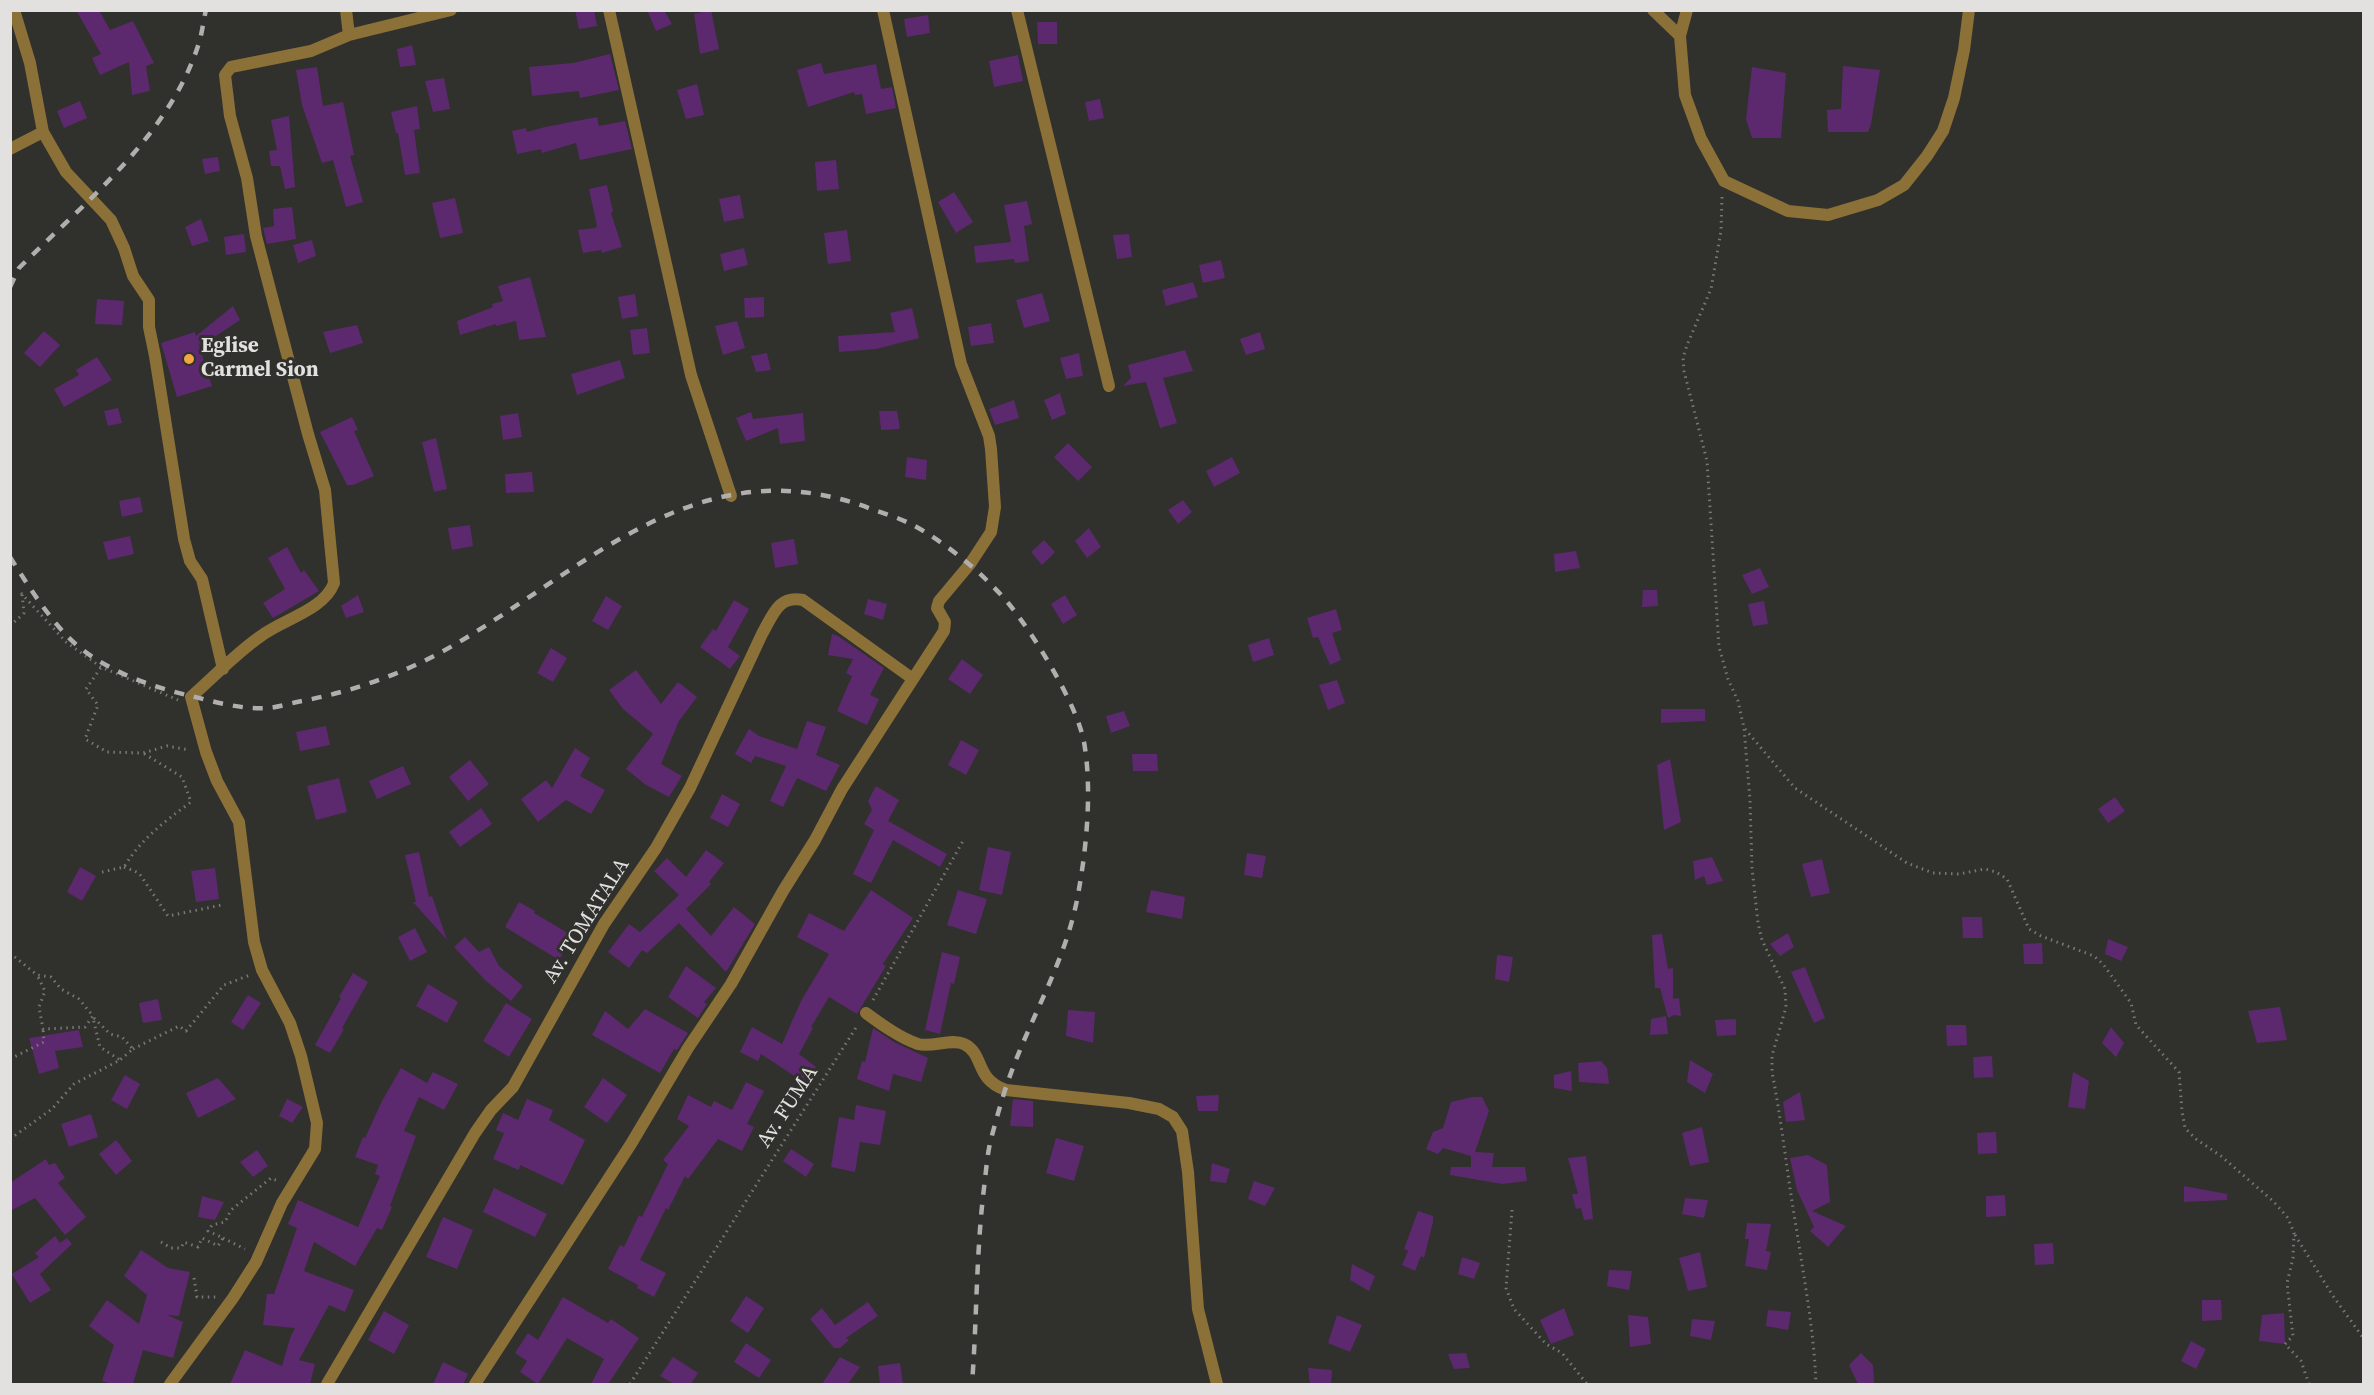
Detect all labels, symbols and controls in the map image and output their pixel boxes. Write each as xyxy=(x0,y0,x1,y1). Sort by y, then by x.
place label: Eglise Carmel Sion xyxy=(201,334,319,384)
marker: Eglise Carmel Sion xyxy=(182,352,196,366)
street label: Av. TOMATALA xyxy=(539,854,635,988)
street label: Av. FUMA xyxy=(752,1061,824,1153)

